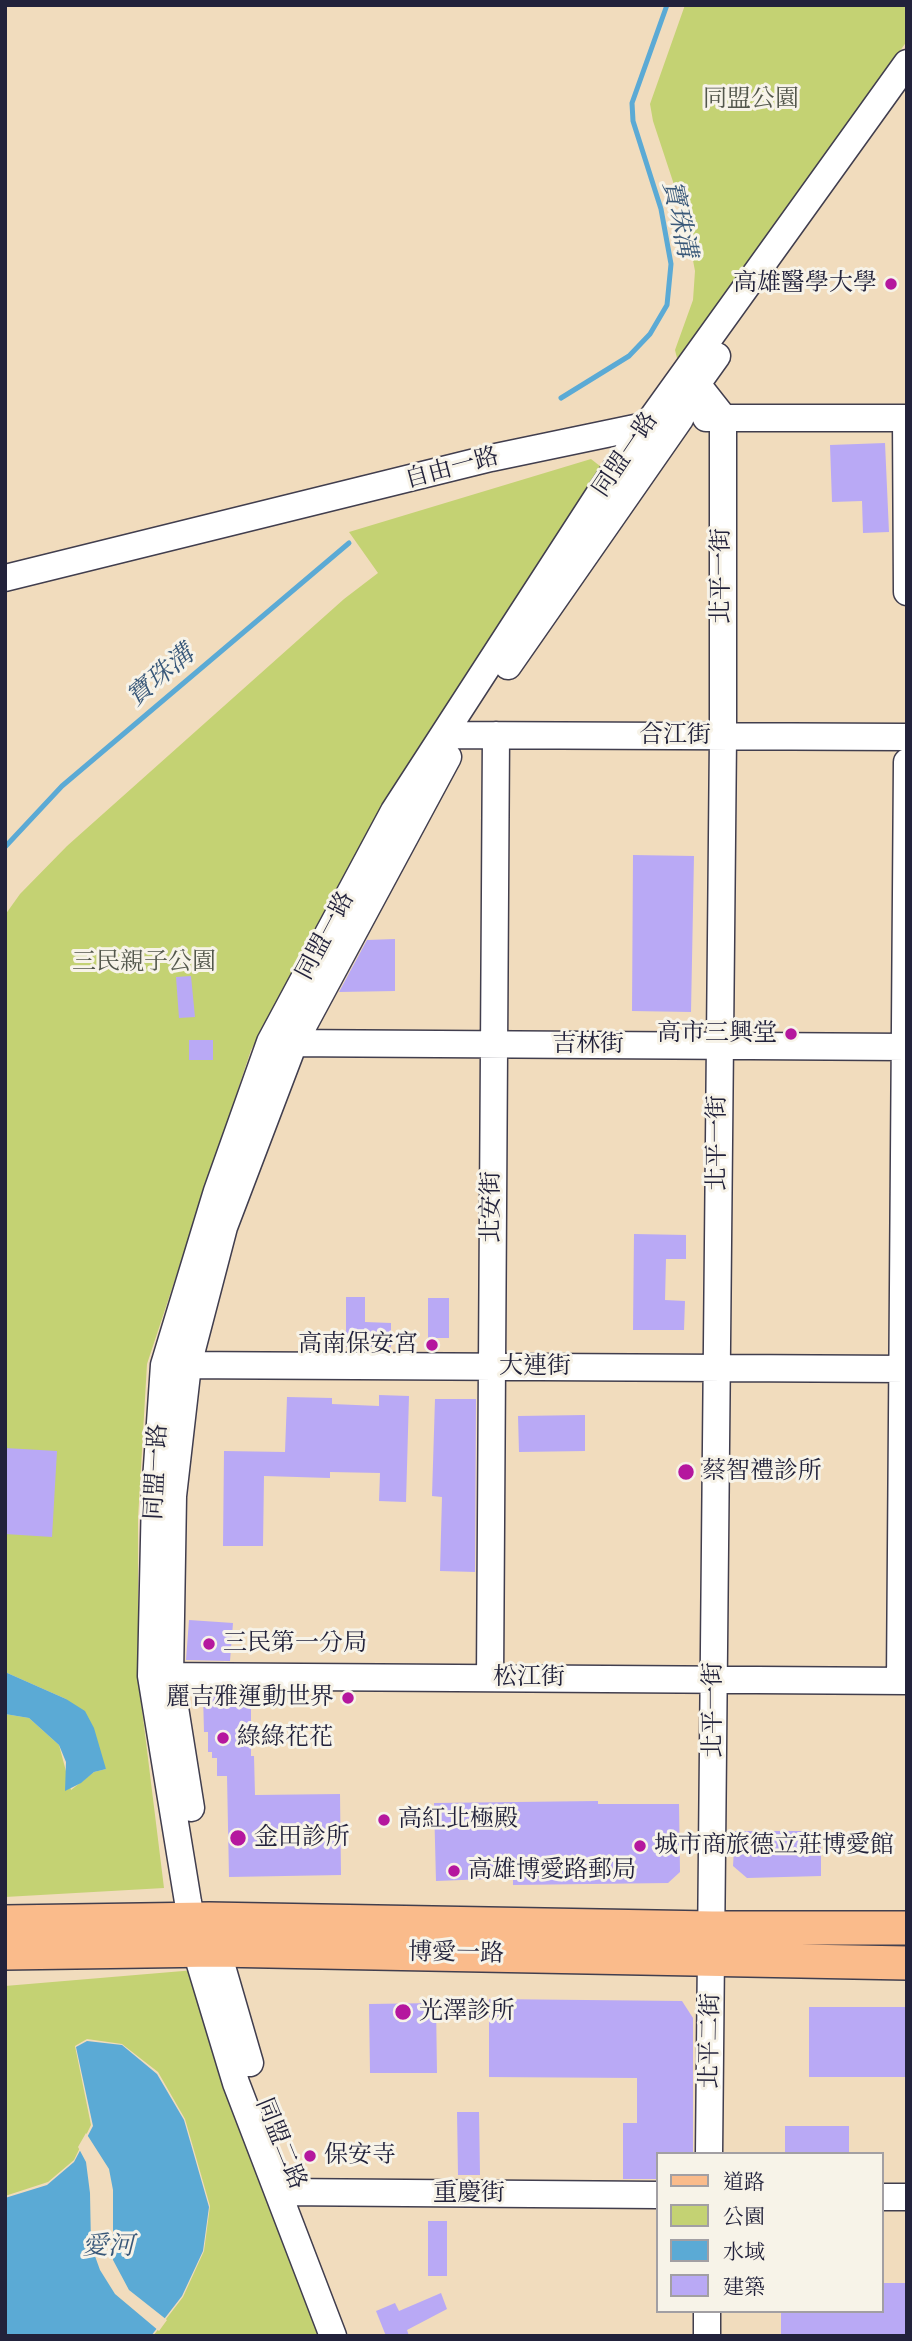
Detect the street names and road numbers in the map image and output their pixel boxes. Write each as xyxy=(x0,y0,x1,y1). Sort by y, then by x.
street label: 同盟一路 xyxy=(587,407,665,503)
street label: 自由一路 xyxy=(402,443,502,495)
street label: 北平一街 xyxy=(708,528,736,624)
street label: 合江街 xyxy=(639,722,711,750)
street label: 同盟一路 xyxy=(291,887,361,985)
street label: 吉林街 xyxy=(552,1031,624,1059)
street label: 北平一街 xyxy=(704,1095,732,1191)
street label: 北安街 xyxy=(478,1171,506,1243)
street label: 大連街 xyxy=(499,1353,571,1381)
street label: 同盟一路 xyxy=(140,1423,174,1521)
street label: 北平一街 xyxy=(700,1662,728,1758)
street label: 松江街 xyxy=(493,1664,565,1692)
street label: 博愛一路 xyxy=(408,1939,504,1969)
street label: 北平二街 xyxy=(696,1993,726,2089)
street label: 同盟二路 xyxy=(249,2094,311,2194)
street label: 重慶街 xyxy=(433,2180,505,2208)

